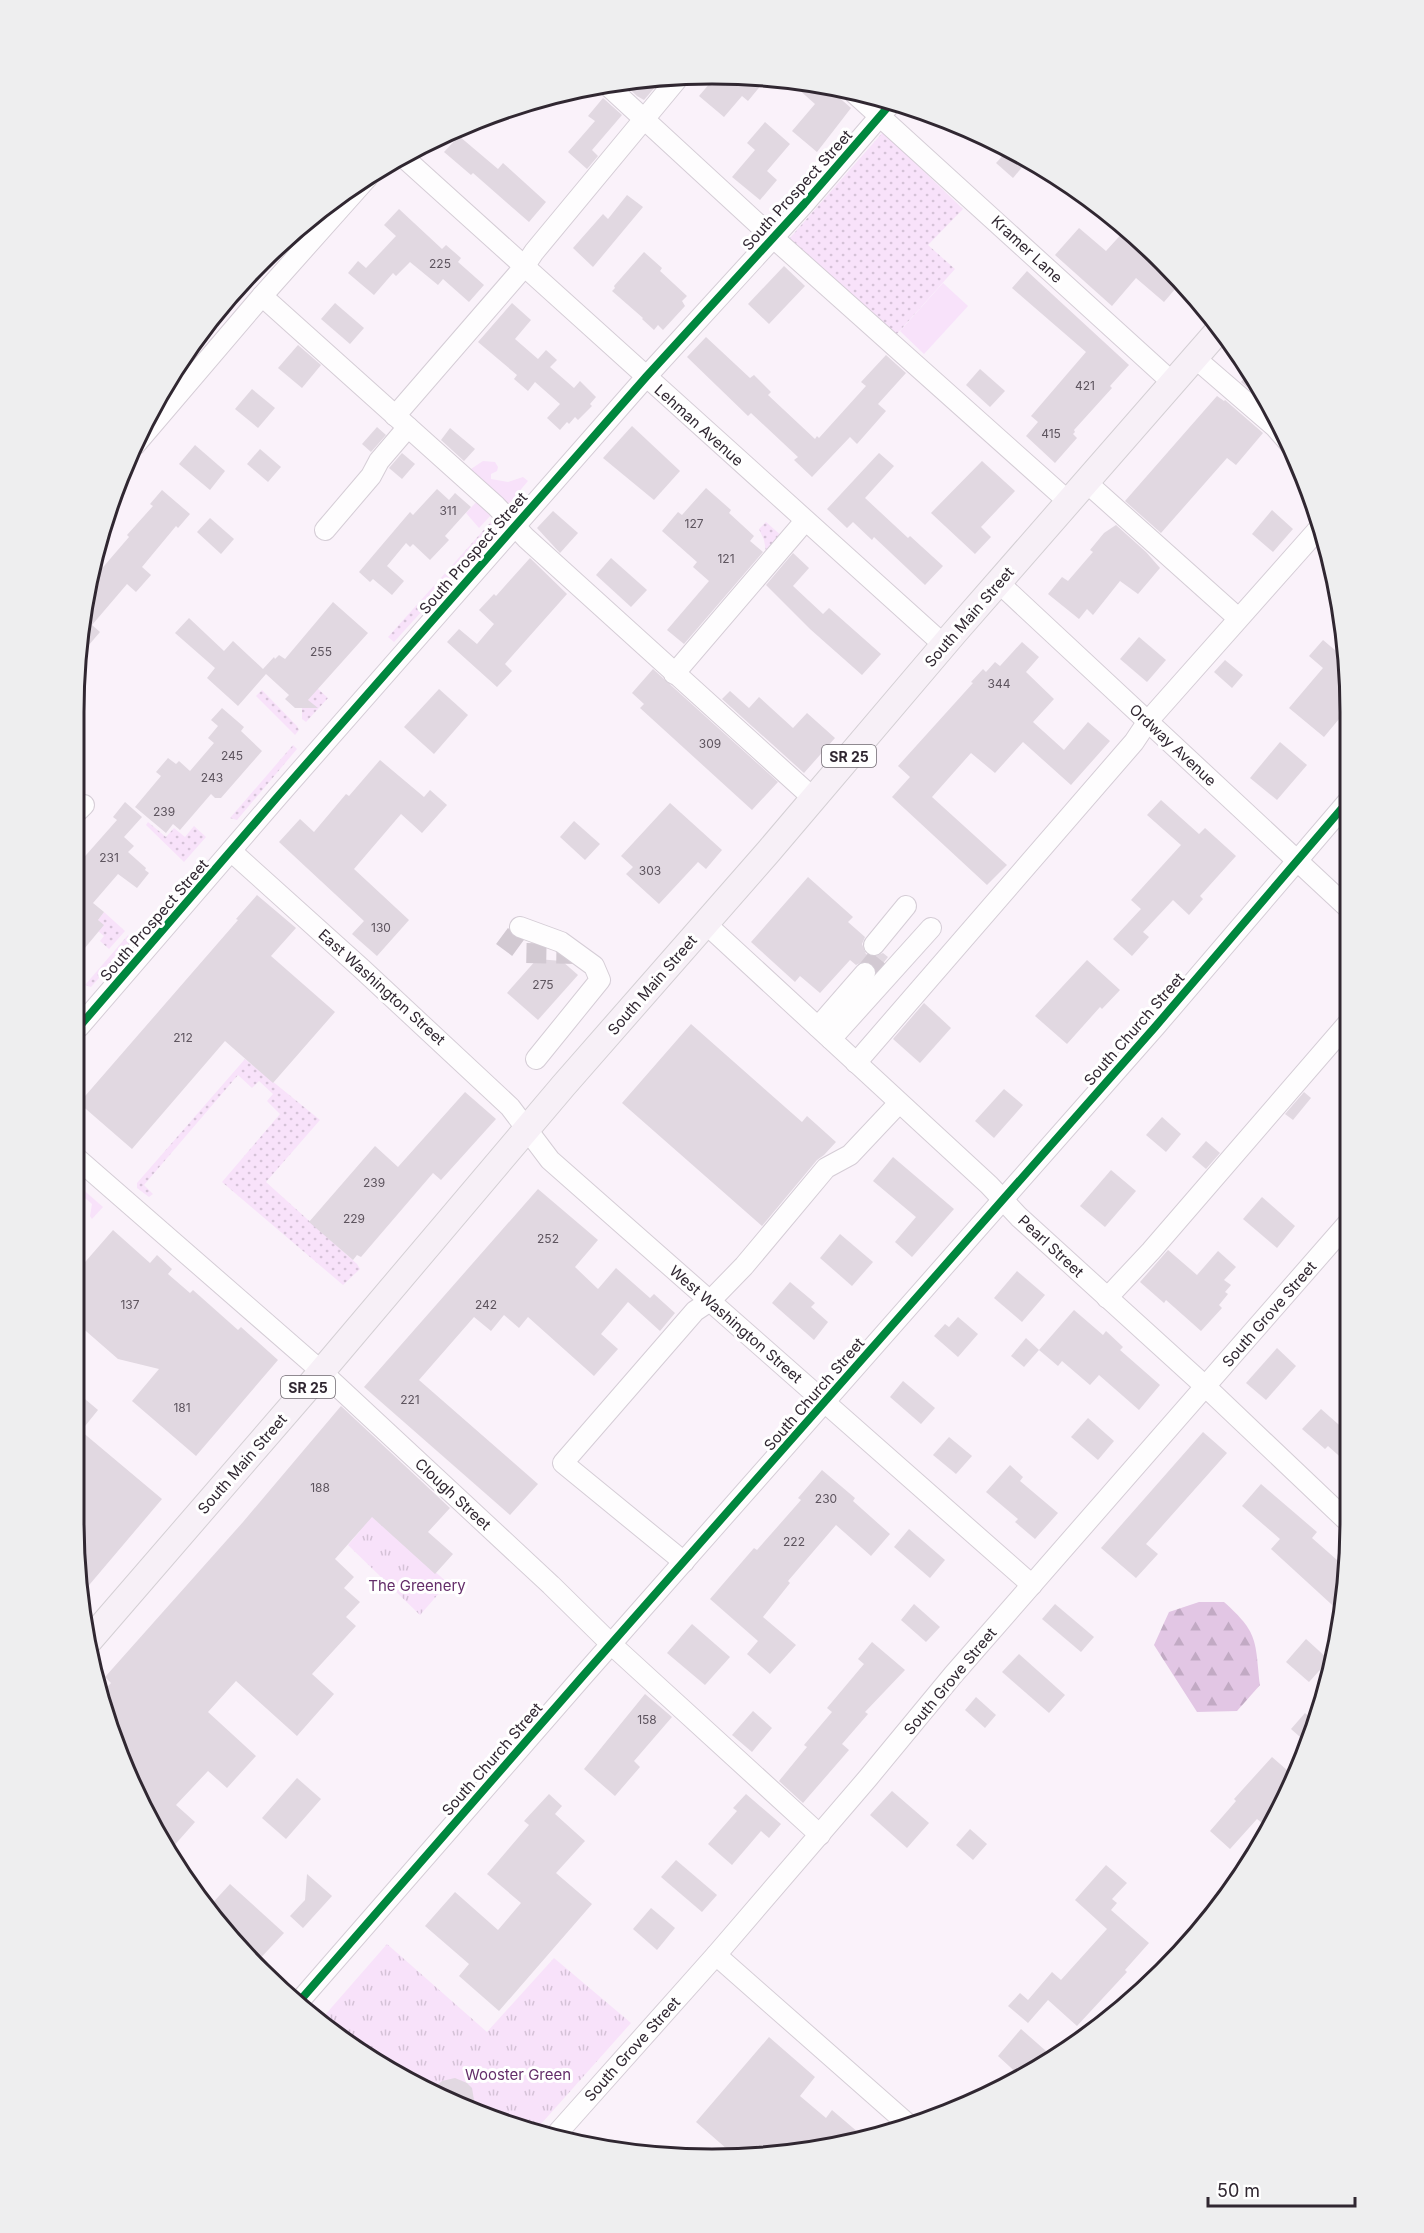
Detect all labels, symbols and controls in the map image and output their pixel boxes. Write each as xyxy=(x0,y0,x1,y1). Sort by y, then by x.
street label: South Prospect Street xyxy=(738,126,856,254)
street label: Kramer Lane xyxy=(987,211,1067,287)
house number: 225 xyxy=(429,256,451,271)
house number: 421 xyxy=(1075,378,1095,393)
street label: Lehman Avenue xyxy=(650,380,748,470)
house number: 415 xyxy=(1041,426,1061,441)
street label: South Prospect Street xyxy=(415,488,531,618)
house number: 311 xyxy=(439,503,457,518)
house number: 127 xyxy=(685,516,704,531)
house number: 121 xyxy=(717,551,735,566)
street label: South Main Street xyxy=(920,563,1018,671)
house number: 255 xyxy=(310,644,332,659)
house number: 344 xyxy=(988,676,1011,691)
street label: Ordway Avenue xyxy=(1126,700,1220,790)
house number: 309 xyxy=(699,736,721,751)
road number: SR 25 xyxy=(822,745,876,767)
house number: 245 xyxy=(221,748,243,763)
house number: 243 xyxy=(201,770,223,785)
house number: 239 xyxy=(153,804,175,819)
house number: 231 xyxy=(99,850,119,865)
street label: South Prospect Street xyxy=(96,855,212,985)
house number: 303 xyxy=(639,863,661,878)
house number: 130 xyxy=(371,920,391,935)
street label: East Washington Street xyxy=(314,925,450,1049)
street label: South Main Street xyxy=(603,931,701,1039)
street label: South Church Street xyxy=(1080,969,1188,1089)
house number: 275 xyxy=(532,977,554,992)
house number: 212 xyxy=(173,1030,193,1045)
house number: 239 xyxy=(363,1175,385,1190)
house number: 229 xyxy=(343,1211,365,1226)
street label: Pearl Street xyxy=(1014,1211,1088,1281)
house number: 252 xyxy=(537,1231,559,1246)
street label: South Grove Street xyxy=(1218,1257,1320,1371)
street label: West Washington Street xyxy=(666,1261,806,1387)
house number: 137 xyxy=(120,1297,140,1312)
house number: 242 xyxy=(475,1297,497,1312)
street label: South Church Street xyxy=(760,1334,868,1454)
road number: SR 25 xyxy=(281,1376,335,1398)
house number: 221 xyxy=(400,1392,420,1407)
house number: 181 xyxy=(173,1400,191,1415)
street label: South Main Street xyxy=(193,1410,291,1518)
street label: Clough Street xyxy=(411,1454,495,1534)
house number: 188 xyxy=(310,1480,330,1495)
house number: 230 xyxy=(815,1491,837,1506)
house number: 222 xyxy=(783,1534,805,1549)
park label: The Greenery xyxy=(368,1576,466,1595)
street label: South Grove Street xyxy=(900,1623,1000,1739)
street label: South Church Street xyxy=(438,1699,546,1819)
house number: 158 xyxy=(637,1712,657,1727)
street label: South Grove Street xyxy=(580,1993,684,2105)
park label: Wooster Green xyxy=(465,2065,571,2084)
scale bar xyxy=(1208,2170,1355,2208)
text: 50 m xyxy=(1217,2180,1260,2201)

